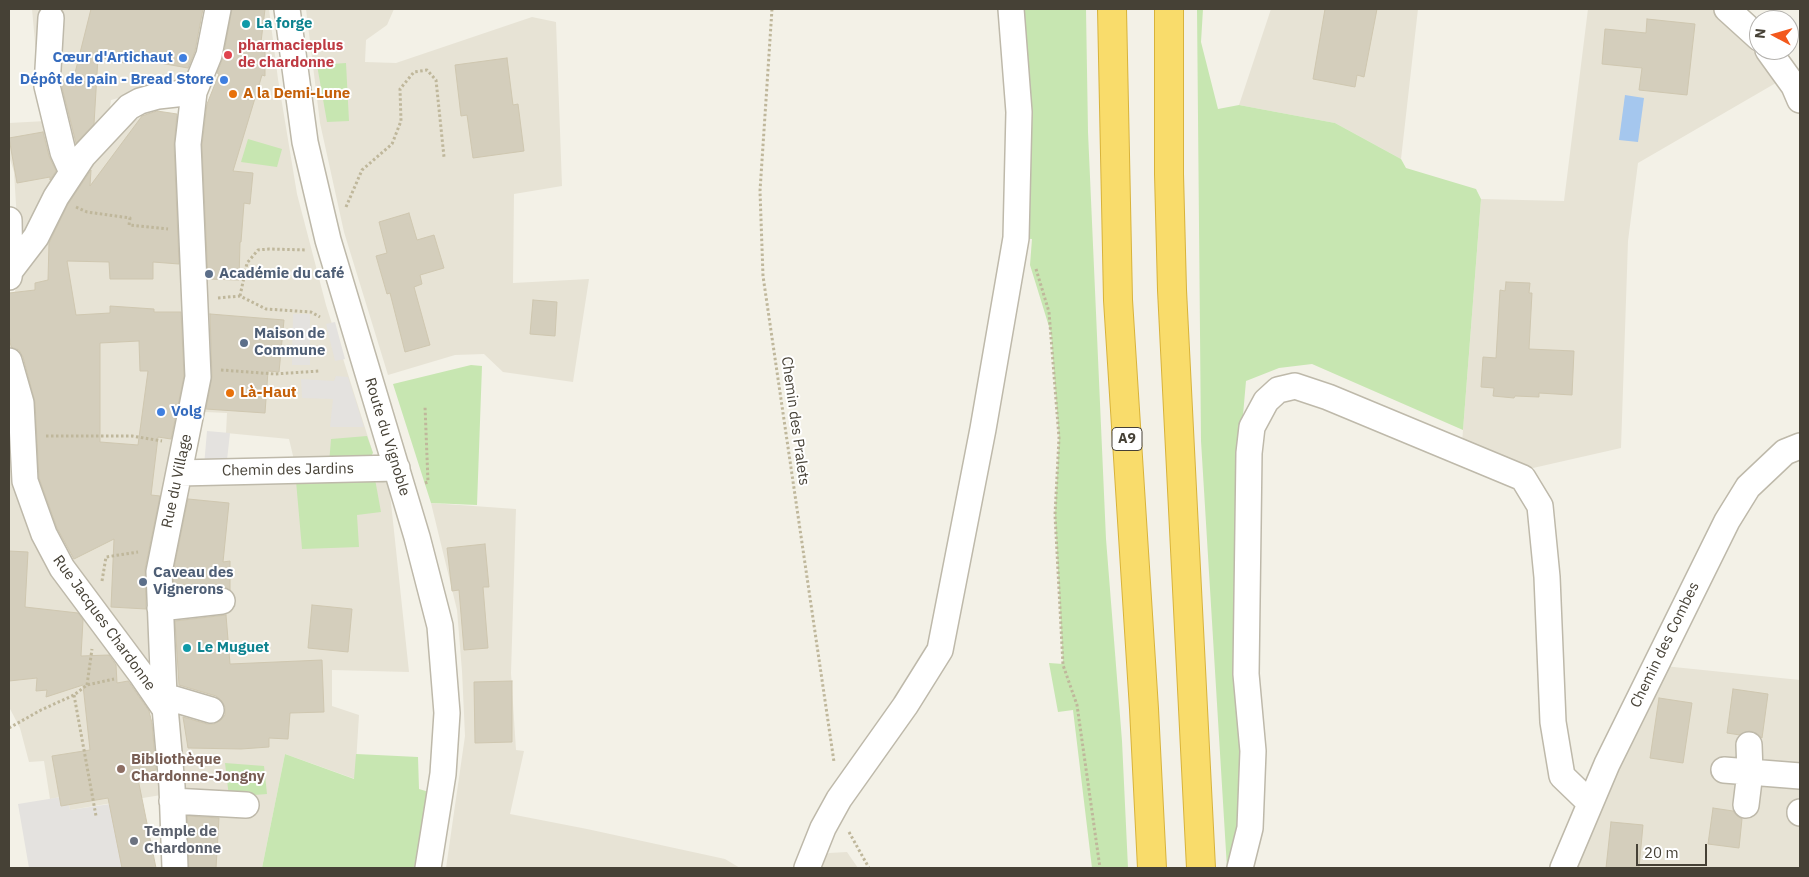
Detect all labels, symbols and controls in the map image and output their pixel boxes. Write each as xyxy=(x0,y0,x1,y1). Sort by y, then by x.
north arrow xyxy=(1749,10,1799,60)
place label: La forge xyxy=(256,15,312,33)
marker: La forge xyxy=(240,18,252,30)
text: N xyxy=(1751,28,1770,40)
place label: pharmacieplus de chardonne xyxy=(238,37,343,72)
place label: Cœur d'Artichaut xyxy=(52,49,173,67)
marker: pharmacieplus de chardonne xyxy=(222,49,234,61)
marker: Cœur d'Artichaut xyxy=(177,52,189,64)
place label: Dépôt de pain - Bread Store xyxy=(20,71,214,89)
marker: Dépôt de pain - Bread Store xyxy=(218,74,230,86)
place label: A la Demi-Lune xyxy=(243,85,350,103)
marker: A la Demi-Lune xyxy=(227,88,239,100)
place label: Académie du café xyxy=(219,265,344,283)
marker: Académie du café xyxy=(203,268,215,280)
place label: Maison de Commune xyxy=(254,325,325,360)
marker: Maison de Commune xyxy=(238,337,250,349)
street label: Chemin des Pralets xyxy=(777,355,813,487)
street label: Route du Vignoble xyxy=(360,376,414,498)
place label: Là-Haut xyxy=(240,384,297,402)
marker: Là-Haut xyxy=(224,387,236,399)
place label: Volg xyxy=(171,403,202,421)
marker: Volg xyxy=(155,406,167,418)
road number: A9 xyxy=(1112,428,1142,450)
street label: Rue du Village xyxy=(158,432,196,530)
street label: Chemin des Jardins xyxy=(222,460,354,480)
street label: Rue Jacques Chardonne xyxy=(49,552,159,694)
place label: Caveau des Vignerons xyxy=(153,564,234,599)
marker: Caveau des Vignerons xyxy=(137,576,149,588)
street label: Chemin des Combes xyxy=(1627,579,1703,711)
place label: Le Muguet xyxy=(197,639,269,657)
marker: Le Muguet xyxy=(181,642,193,654)
place label: Bibliothèque Chardonne-Jongny xyxy=(131,751,265,786)
marker: Bibliothèque Chardonne-Jongny xyxy=(115,763,127,775)
place label: Temple de Chardonne xyxy=(144,823,221,858)
scale bar xyxy=(1639,834,1710,866)
marker: Temple de Chardonne xyxy=(128,835,140,847)
text: 20 m xyxy=(1644,843,1679,862)

